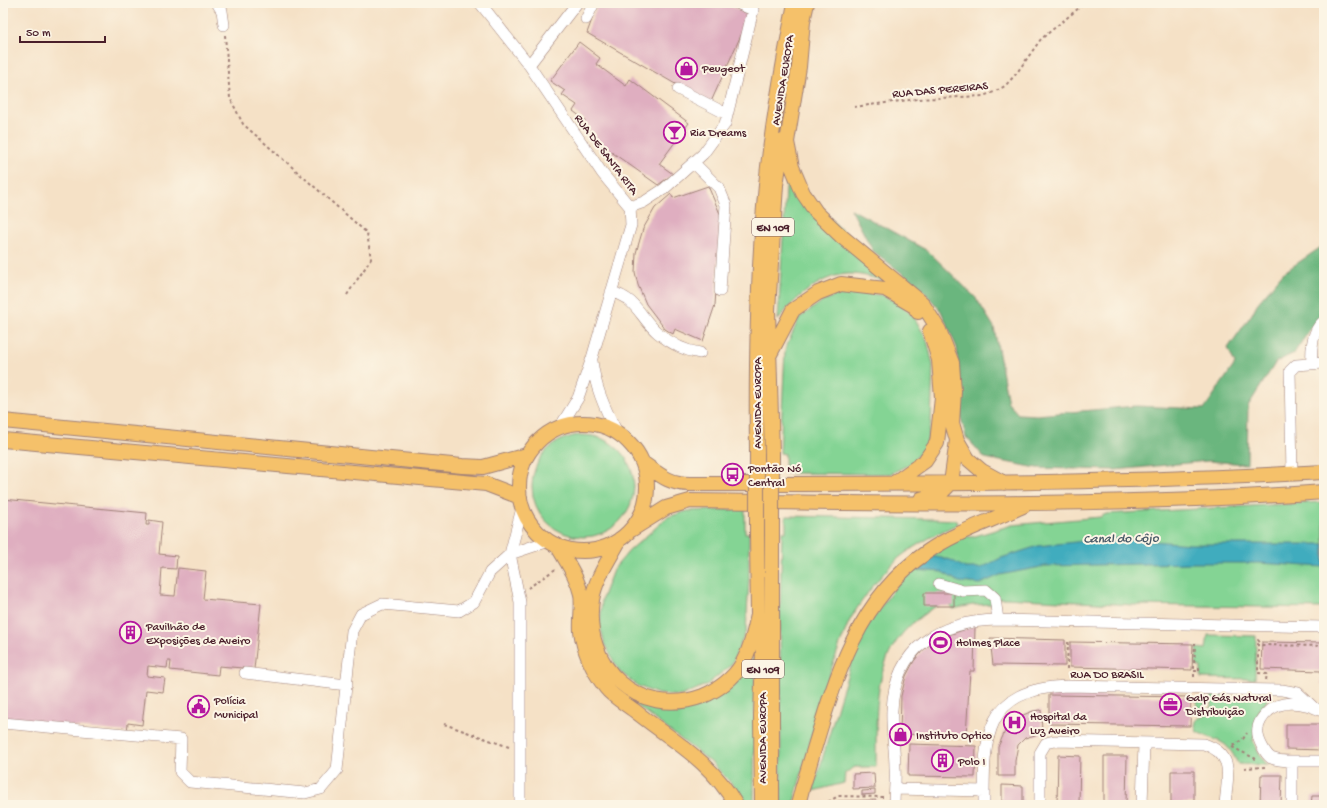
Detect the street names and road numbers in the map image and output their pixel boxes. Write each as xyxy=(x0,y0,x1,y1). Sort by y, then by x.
street label: AVENIDA EUROPA xyxy=(770,33,798,127)
street label: RUA DAS PEREIRAS xyxy=(892,80,989,102)
street label: RUA DE SANTA RITA xyxy=(571,112,641,199)
road number: EN 109 xyxy=(752,218,794,236)
street label: AVENIDA EUROPA xyxy=(752,356,766,449)
road number: EN 109 xyxy=(742,660,784,678)
street label: RUA DO BRASIL xyxy=(1070,669,1144,683)
street label: AVENIDA EUROPA xyxy=(757,691,771,784)

